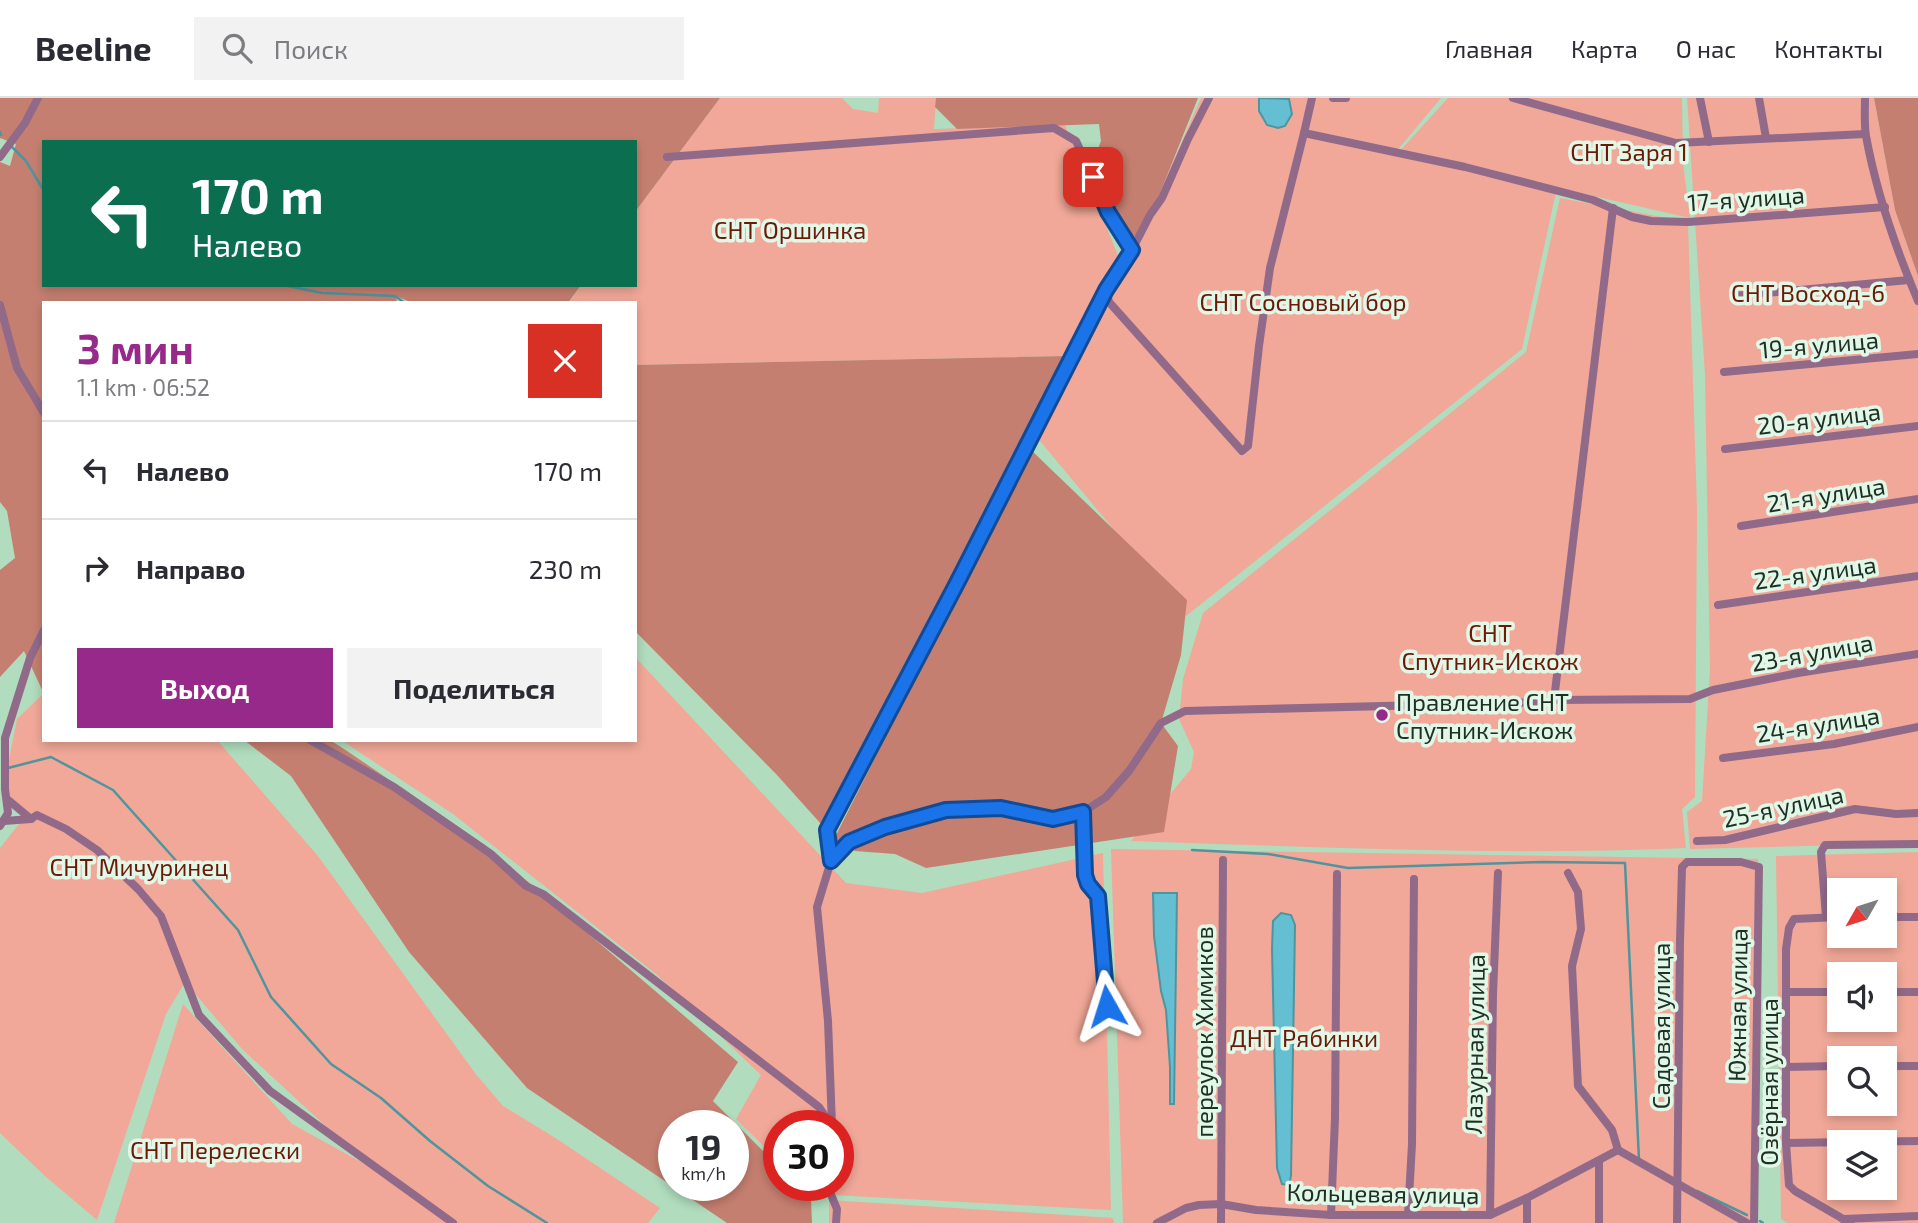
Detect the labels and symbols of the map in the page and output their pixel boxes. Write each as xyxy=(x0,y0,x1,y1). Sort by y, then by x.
park label: СНТ Заря 1 xyxy=(1570,137,1688,166)
pin xyxy=(1063,147,1123,207)
street label: 17-я улица xyxy=(1686,179,1806,218)
park label: СНТ Оршинка xyxy=(714,215,866,244)
park label: СНТ Восход-6 xyxy=(1731,278,1885,307)
park label: СНТ Сосновый бор xyxy=(1199,287,1407,316)
street label: 19-я улица xyxy=(1758,324,1880,365)
street label: 20-я улица xyxy=(1756,396,1883,441)
street label: 21-я улица xyxy=(1765,470,1887,519)
street label: 22-я улица xyxy=(1752,549,1878,596)
park label: СНТ Спутник-Искож xyxy=(1401,618,1579,676)
street label: 23-я улица xyxy=(1749,627,1875,678)
place label: Правление СНТ Спутник-Искож xyxy=(1396,687,1573,745)
street label: 24-я улица xyxy=(1754,700,1882,749)
marker: Правление СНТ Спутник-Искож xyxy=(1374,707,1390,723)
street label: 25-я улица xyxy=(1720,779,1846,834)
park label: СНТ Мичуринец xyxy=(50,852,228,882)
north arrow xyxy=(1827,878,1897,948)
street label: переулок Химиков xyxy=(1189,926,1219,1138)
street label: Южная улица xyxy=(1721,928,1754,1082)
street label: Садовая улица xyxy=(1646,943,1676,1109)
street label: Лазурная улица xyxy=(1458,954,1491,1134)
position arrow xyxy=(1070,969,1144,1043)
street label: Озёрная улица xyxy=(1754,998,1784,1166)
park label: ДНТ Рябинки xyxy=(1230,1023,1378,1052)
speed limit sign: 30 xyxy=(763,1110,854,1201)
park label: СНТ Перелески xyxy=(130,1135,300,1164)
street label: Кольцевая улица xyxy=(1286,1177,1480,1210)

